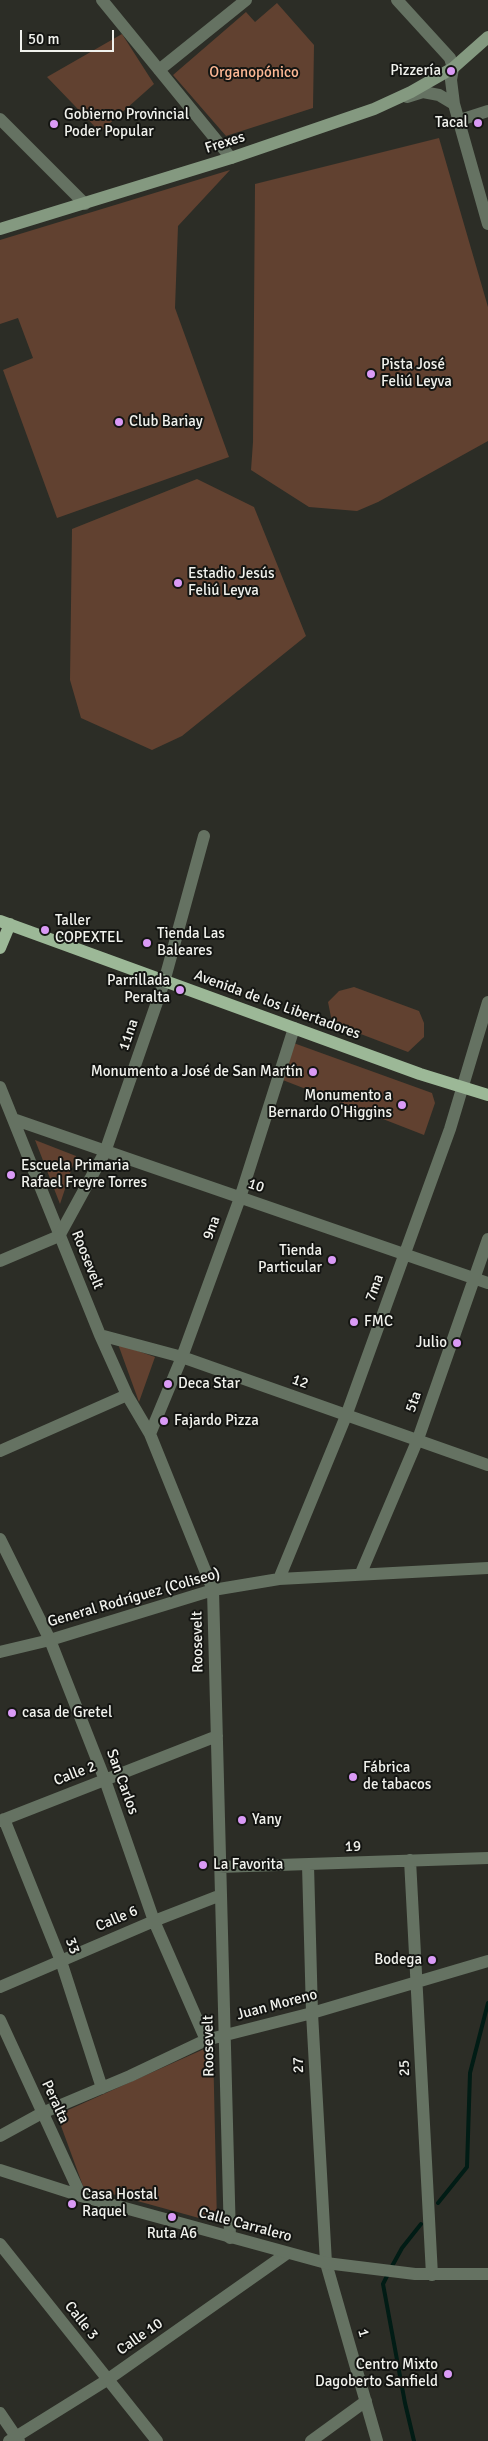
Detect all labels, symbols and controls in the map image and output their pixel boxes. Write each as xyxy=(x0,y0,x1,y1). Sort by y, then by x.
scale bar xyxy=(22,20,116,52)
text: 50 m xyxy=(28,30,59,48)
place label: Pizzería xyxy=(390,62,441,80)
park label: Organopónico xyxy=(209,64,299,82)
marker: Pizzería xyxy=(445,65,457,77)
place label: Gobierno Provincial Poder Popular xyxy=(64,106,189,141)
place label: Tacal xyxy=(435,114,468,132)
marker: Tacal xyxy=(472,117,484,129)
marker: Gobierno Provincial Poder Popular xyxy=(48,118,60,130)
street label: Frexes xyxy=(203,128,247,158)
place label: Pista José Feliú Leyva xyxy=(381,356,452,391)
marker: Pista José Feliú Leyva xyxy=(365,368,377,380)
place label: Club Bariay xyxy=(129,413,203,431)
marker: Club Bariay xyxy=(113,416,125,428)
place label: Estadio Jesús Feliú Leyva xyxy=(188,565,274,600)
marker: Estadio Jesús Feliú Leyva xyxy=(172,577,184,589)
place label: Taller COPEXTEL xyxy=(55,912,123,947)
marker: Taller COPEXTEL xyxy=(39,924,51,936)
place label: Tienda Las Baleares xyxy=(157,925,225,960)
marker: Tienda Las Baleares xyxy=(141,937,153,949)
street label: Avenida de los Libertadores xyxy=(191,967,363,1043)
place label: Parrillada Peralta xyxy=(107,972,170,1007)
marker: Parrillada Peralta xyxy=(174,984,186,996)
street label: 11na xyxy=(115,1017,143,1053)
place label: Monumento a José de San Martín xyxy=(91,1063,303,1081)
marker: Monumento a José de San Martín xyxy=(307,1066,319,1078)
place label: Monumento a Bernardo O'Higgins xyxy=(268,1087,392,1122)
marker: Monumento a Bernardo O'Higgins xyxy=(396,1099,408,1111)
place label: Escuela Primaria Rafael Freyre Torres xyxy=(21,1157,147,1192)
marker: Escuela Primaria Rafael Freyre Torres xyxy=(5,1169,17,1181)
street label: 10 xyxy=(246,1175,266,1197)
street label: 9na xyxy=(199,1214,225,1242)
street label: Roosevelt xyxy=(67,1228,107,1292)
place label: Tienda Particular xyxy=(258,1242,322,1277)
marker: Tienda Particular xyxy=(326,1254,338,1266)
street label: 7ma xyxy=(362,1272,388,1304)
place label: FMC xyxy=(364,1313,393,1331)
marker: FMC xyxy=(348,1316,360,1328)
place label: Julio xyxy=(416,1334,447,1352)
marker: Julio xyxy=(451,1337,463,1349)
street label: 12 xyxy=(289,1371,311,1393)
place label: Deca Star xyxy=(178,1375,240,1393)
marker: Deca Star xyxy=(162,1378,174,1390)
street label: 5ta xyxy=(402,1389,426,1415)
place label: Fajardo Pizza xyxy=(174,1412,259,1430)
marker: Fajardo Pizza xyxy=(158,1415,170,1427)
street label: General Rodríguez (Coliseo) xyxy=(46,1565,222,1631)
street label: Roosevelt xyxy=(188,1611,208,1673)
place label: casa de Gretel xyxy=(22,1704,112,1722)
marker: casa de Gretel xyxy=(6,1707,18,1719)
street label: San Carlos xyxy=(102,1747,142,1817)
street label: Calle 2 xyxy=(51,1758,99,1790)
place label: Fábrica de tabacos xyxy=(363,1759,431,1794)
marker: Fábrica de tabacos xyxy=(347,1771,359,1783)
place label: Yany xyxy=(252,1811,281,1829)
marker: Yany xyxy=(236,1814,248,1826)
street label: 19 xyxy=(344,1838,362,1856)
place label: La Favorita xyxy=(213,1856,283,1874)
marker: La Favorita xyxy=(197,1859,209,1871)
street label: Calle 6 xyxy=(93,1902,141,1936)
street label: 33 xyxy=(61,1935,83,1957)
place label: Bodega xyxy=(374,1951,422,1969)
marker: Bodega xyxy=(426,1954,438,1966)
street label: Juan Moreno xyxy=(235,1986,319,2024)
street label: Roosevelt xyxy=(199,2015,219,2077)
street label: 27 xyxy=(290,2056,308,2074)
street label: 25 xyxy=(396,2059,414,2077)
street label: Peralta xyxy=(37,2078,73,2126)
place label: Casa Hostal Raquel xyxy=(82,2186,158,2221)
marker: Casa Hostal Raquel xyxy=(66,2198,78,2210)
street label: Calle Carralero xyxy=(196,2204,294,2246)
marker: Ruta A6 xyxy=(166,2211,178,2223)
place label: Ruta A6 xyxy=(147,2225,197,2243)
street label: Calle 3 xyxy=(60,2298,102,2344)
street label: Calle 10 xyxy=(114,2315,166,2359)
street label: 1 xyxy=(353,2327,373,2339)
place label: Centro Mixto Dagoberto Sanfield xyxy=(315,2356,438,2391)
marker: Centro Mixto Dagoberto Sanfield xyxy=(442,2368,454,2380)

